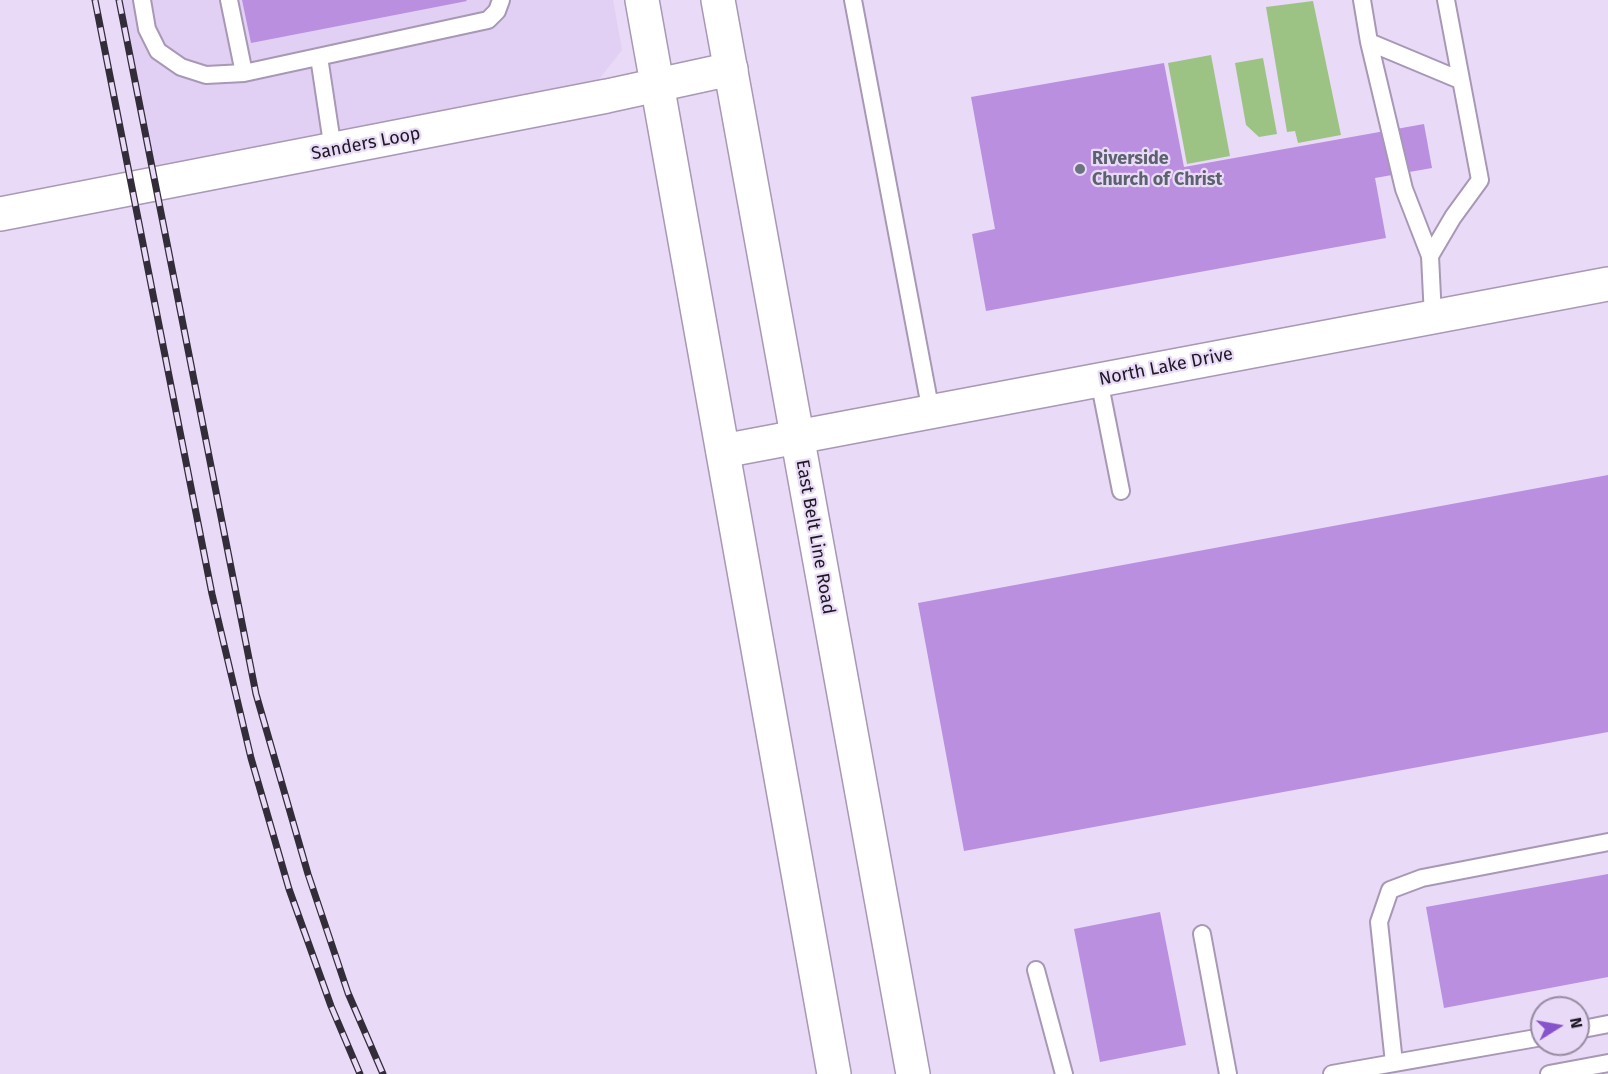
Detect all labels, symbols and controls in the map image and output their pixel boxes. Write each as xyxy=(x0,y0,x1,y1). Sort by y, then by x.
street label: Sanders Loop xyxy=(310,123,422,165)
place label: Riverside Church of Christ xyxy=(1092,148,1222,190)
marker: Riverside Church of Christ xyxy=(1073,162,1087,176)
street label: North Lake Drive xyxy=(1097,343,1235,391)
street label: East Belt Line Road xyxy=(791,458,839,616)
north arrow xyxy=(1530,996,1590,1056)
text: N xyxy=(1566,1016,1587,1030)

